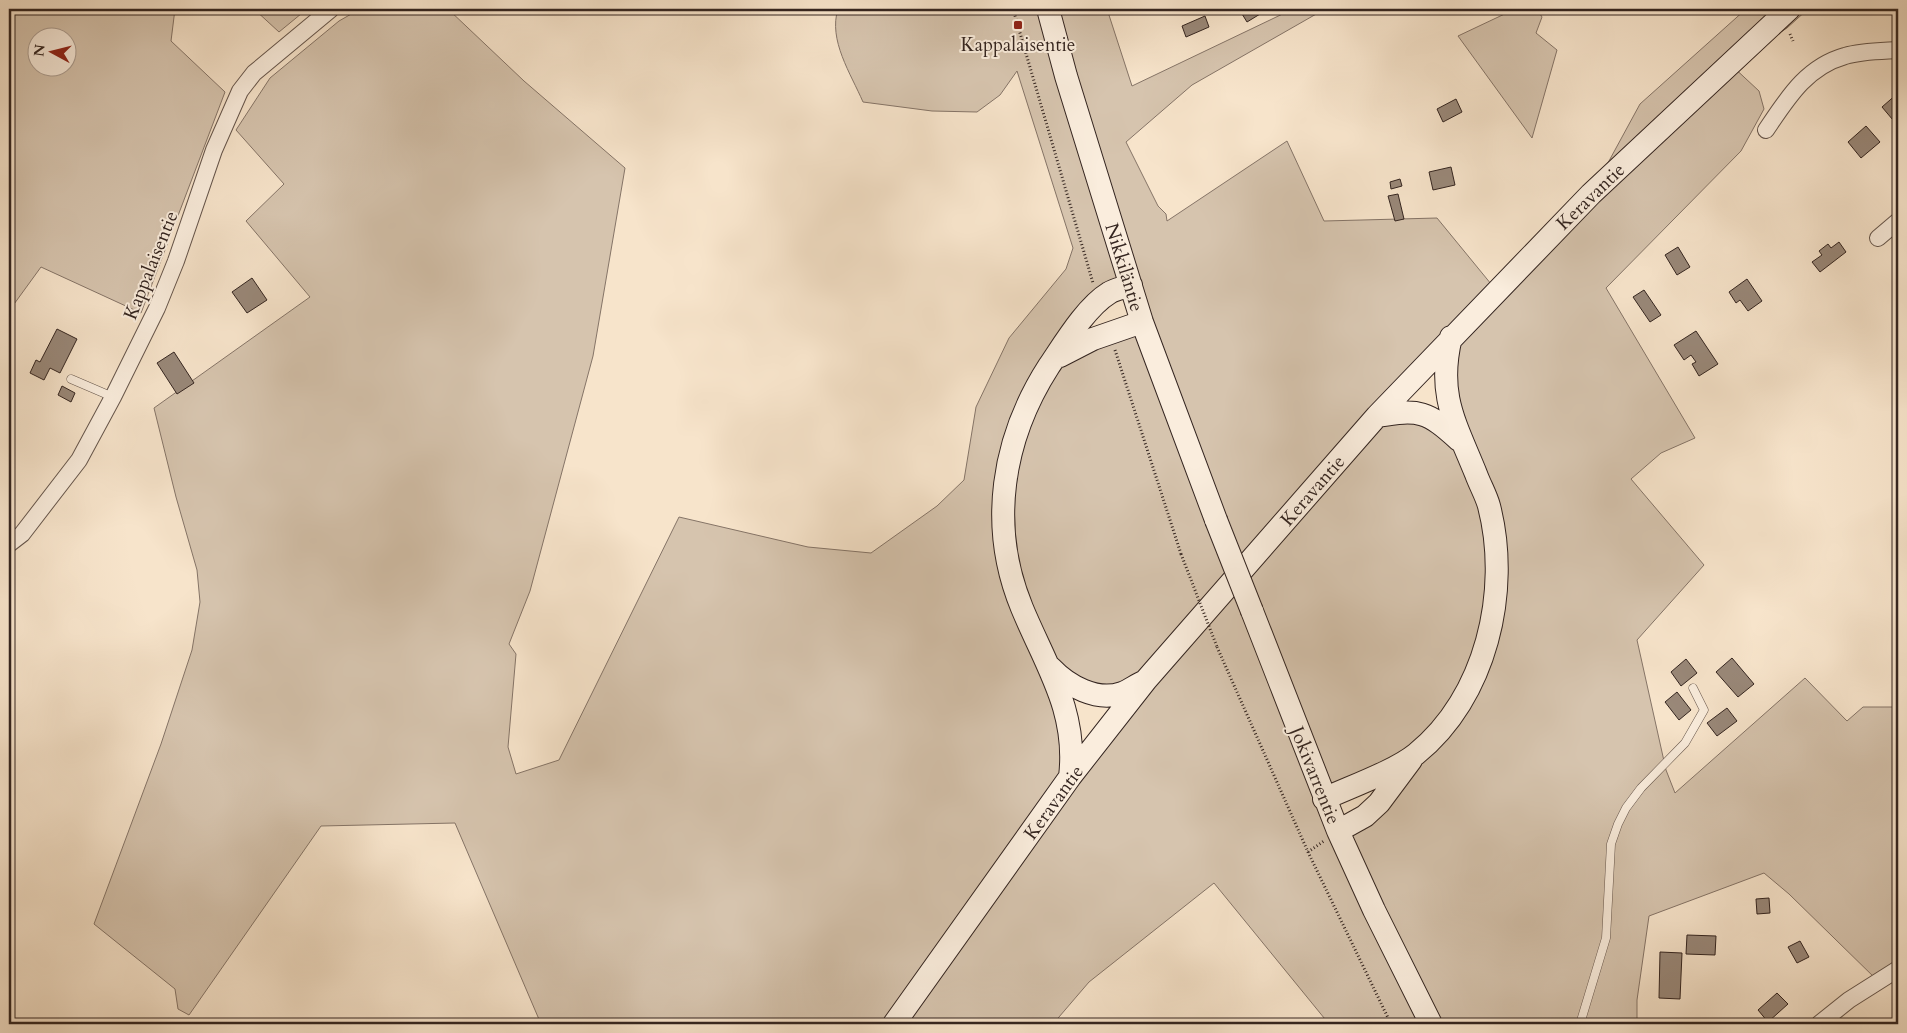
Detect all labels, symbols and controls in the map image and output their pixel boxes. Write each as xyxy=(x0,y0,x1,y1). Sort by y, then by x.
marker: Kappalaisentie xyxy=(1012,19,1024,31)
north arrow xyxy=(28,28,78,78)
place label: Kappalaisentie xyxy=(961,32,1075,58)
text: N xyxy=(29,43,50,58)
street label: Keravantie xyxy=(1551,157,1631,236)
street label: Kappalaisentie xyxy=(117,207,185,324)
street label: Nikkiläntie xyxy=(1098,220,1150,315)
street label: Keravantie xyxy=(1275,449,1351,532)
street label: Jokivarrentie xyxy=(1283,720,1346,828)
street label: Keravantie xyxy=(1018,760,1090,845)

